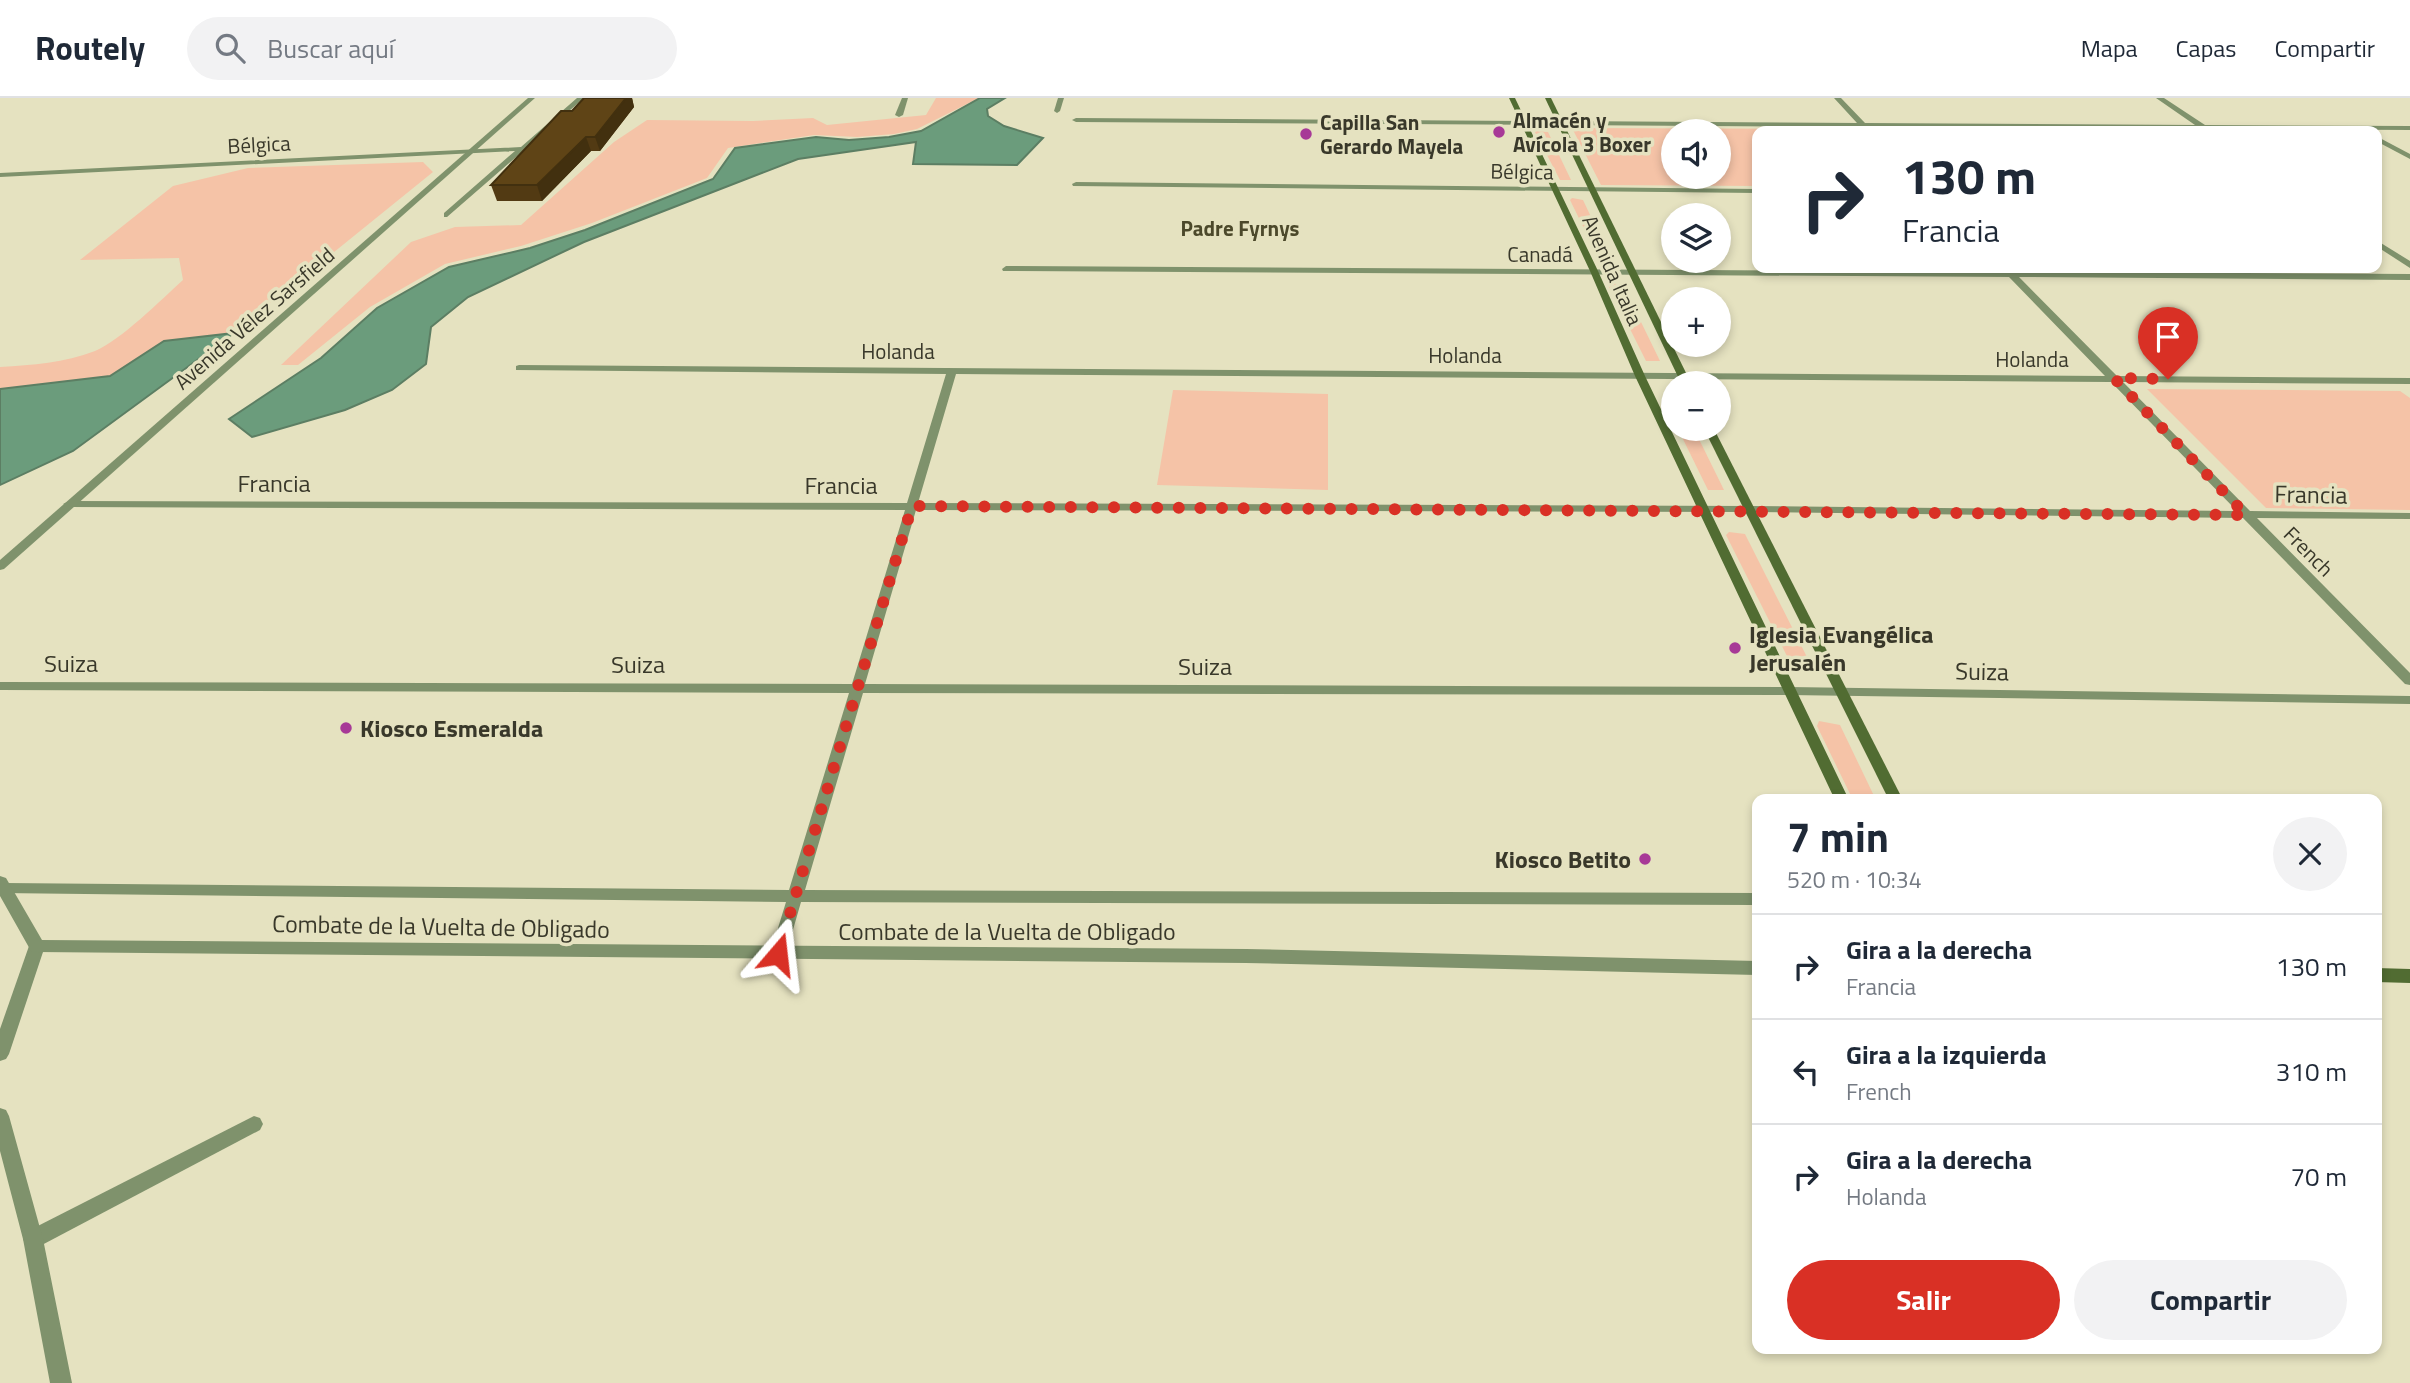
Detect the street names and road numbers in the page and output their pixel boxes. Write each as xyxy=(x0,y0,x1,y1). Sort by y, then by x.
street label: Bélgica xyxy=(226,126,292,162)
street label: Bélgica xyxy=(1490,154,1554,188)
street label: Avenida Italia xyxy=(1574,210,1652,331)
street label: Canadá xyxy=(1507,238,1573,270)
street label: Avenida Vélez Sarsfield xyxy=(167,239,341,397)
street label: Holanda xyxy=(861,335,935,367)
street label: Holanda xyxy=(1428,339,1502,371)
street label: Holanda xyxy=(1995,343,2069,375)
street label: Francia xyxy=(237,465,311,501)
street label: Francia xyxy=(804,467,878,503)
street label: Francia xyxy=(2274,475,2348,513)
street label: French xyxy=(2276,518,2342,584)
street label: Suiza xyxy=(44,645,98,681)
street label: Suiza xyxy=(611,646,665,682)
street label: Suiza xyxy=(1178,648,1232,684)
street label: Suiza xyxy=(1955,653,2009,689)
street label: Combate de la Vuelta de Obligado xyxy=(272,905,610,947)
street label: Combate de la Vuelta de Obligado xyxy=(838,913,1176,949)

